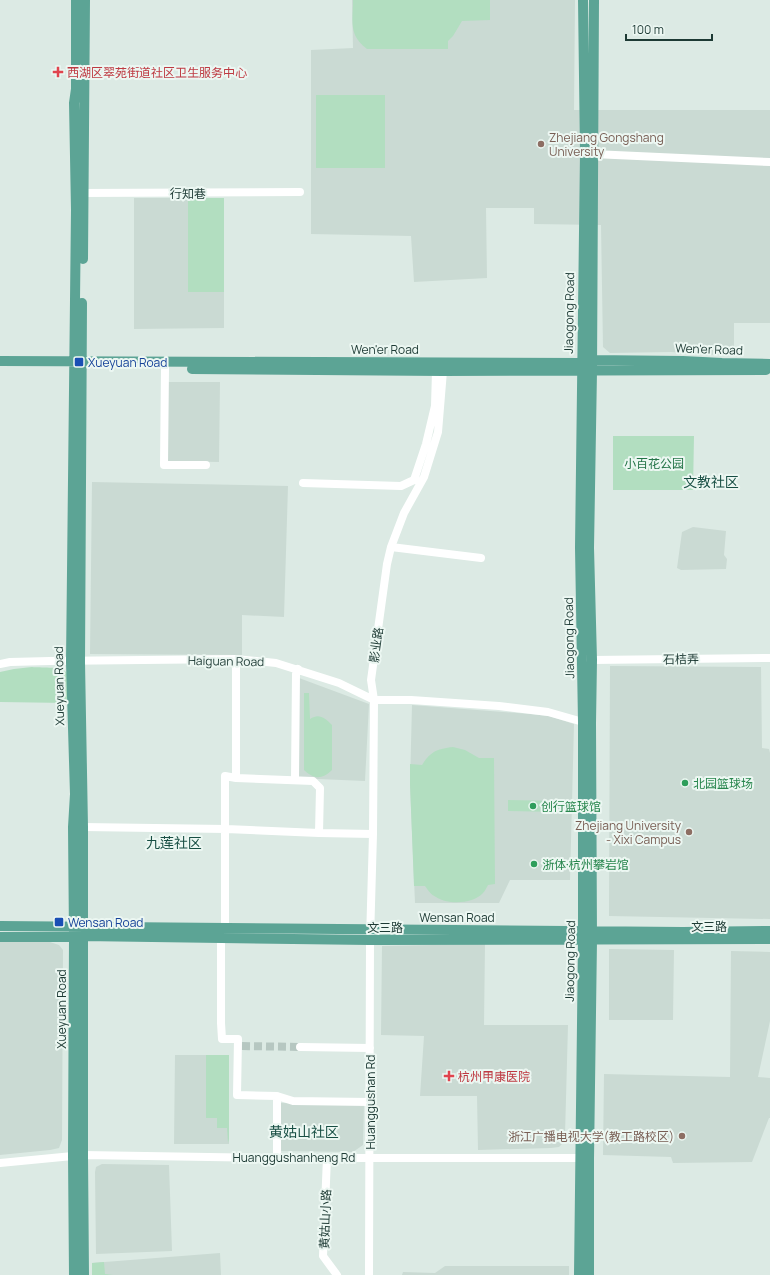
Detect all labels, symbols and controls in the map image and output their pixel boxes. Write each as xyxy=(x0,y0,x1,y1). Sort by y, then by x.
scale bar xyxy=(626,16,712,42)
text: 100 m xyxy=(632,21,664,38)
place label: 西湖区翠苑街道社区卫生服务中心 xyxy=(67,64,247,81)
marker: 西湖区翠苑街道社区卫生服务中心 xyxy=(52,66,64,78)
place label: Zhejiang Gongshang University xyxy=(549,129,664,160)
marker: Zhejiang Gongshang University xyxy=(536,139,546,149)
street label: 行知巷 xyxy=(170,185,206,202)
street label: Jiaogong Road xyxy=(560,272,578,354)
street label: Wen'er Road xyxy=(675,339,743,359)
street label: Wen'er Road xyxy=(351,341,419,358)
place label: Xueyuan Road xyxy=(88,354,167,371)
marker: Xueyuan Road xyxy=(73,356,85,368)
park label: 小百花公园 xyxy=(624,455,684,472)
district label: 文教社区 xyxy=(683,472,739,491)
street label: Jiaogong Road xyxy=(560,597,578,679)
street label: 影业路 xyxy=(365,626,387,664)
street label: Xueyuan Road xyxy=(50,646,68,726)
street label: 石桔弄 xyxy=(663,650,699,668)
street label: Haiguan Road xyxy=(188,652,264,670)
place label: 北园篮球场 xyxy=(693,775,753,792)
marker: 北园篮球场 xyxy=(680,778,690,788)
place label: 创行篮球馆 xyxy=(541,798,601,815)
marker: 创行篮球馆 xyxy=(528,801,538,811)
place label: Zhejiang University - Xixi Campus xyxy=(575,817,682,848)
marker: Zhejiang University - Xixi Campus xyxy=(684,827,694,837)
district label: 九莲社区 xyxy=(146,833,202,852)
place label: 浙体·杭州攀岩馆 xyxy=(542,856,629,873)
marker: 浙体·杭州攀岩馆 xyxy=(529,859,539,869)
street label: Wensan Road xyxy=(419,909,495,926)
place label: Wensan Road xyxy=(68,914,143,931)
marker: Wensan Road xyxy=(53,916,65,928)
street label: 文三路 xyxy=(691,918,727,935)
street label: 文三路 xyxy=(367,919,403,936)
street label: Jiaogong Road xyxy=(561,920,579,1002)
street label: Xueyuan Road xyxy=(53,969,70,1049)
street label: Huanggushan Rd xyxy=(362,1055,379,1149)
place label: 杭州甲康医院 xyxy=(458,1068,530,1085)
marker: 杭州甲康医院 xyxy=(443,1070,455,1082)
district label: 黄姑山社区 xyxy=(269,1122,339,1141)
place label: 浙江广播电视大学(教工路校区) xyxy=(508,1128,674,1145)
marker: 浙江广播电视大学(教工路校区) xyxy=(677,1131,687,1141)
street label: Huanggushanheng Rd xyxy=(233,1149,355,1166)
street label: 黄姑山小路 xyxy=(315,1189,335,1249)

